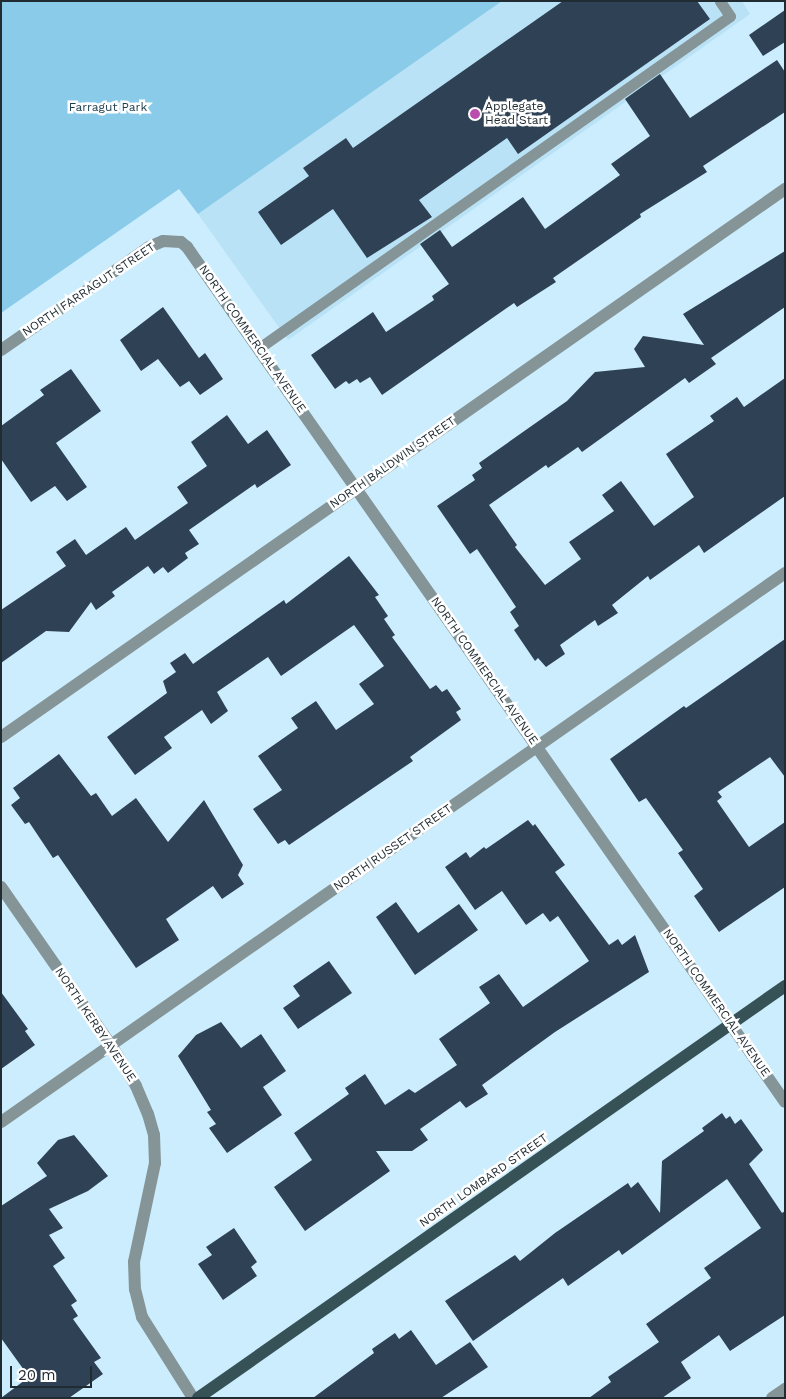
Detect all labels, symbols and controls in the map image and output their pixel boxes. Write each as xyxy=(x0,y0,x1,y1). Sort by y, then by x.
place label: Applegate Head Start xyxy=(485,100,548,128)
park label: Farragut Park xyxy=(69,101,147,115)
marker: Applegate Head Start xyxy=(469,108,481,120)
street label: NORTH FARRAGUT STREET xyxy=(20,240,158,340)
street label: NORTH COMMERCIAL AVENUE xyxy=(195,262,309,416)
street label: NORTH BALDWIN STREET xyxy=(327,414,459,512)
street label: NORTH COMMERCIAL AVENUE xyxy=(427,594,541,748)
street label: NORTH RUSSET STREET xyxy=(331,801,455,895)
street label: NORTH COMMERCIAL AVENUE xyxy=(659,926,773,1080)
street label: NORTH KERBY AVENUE xyxy=(51,965,139,1085)
street label: NORTH LOMBARD STREET xyxy=(417,1131,551,1231)
scale bar xyxy=(12,1356,95,1388)
text: 20 m xyxy=(18,1366,56,1384)

